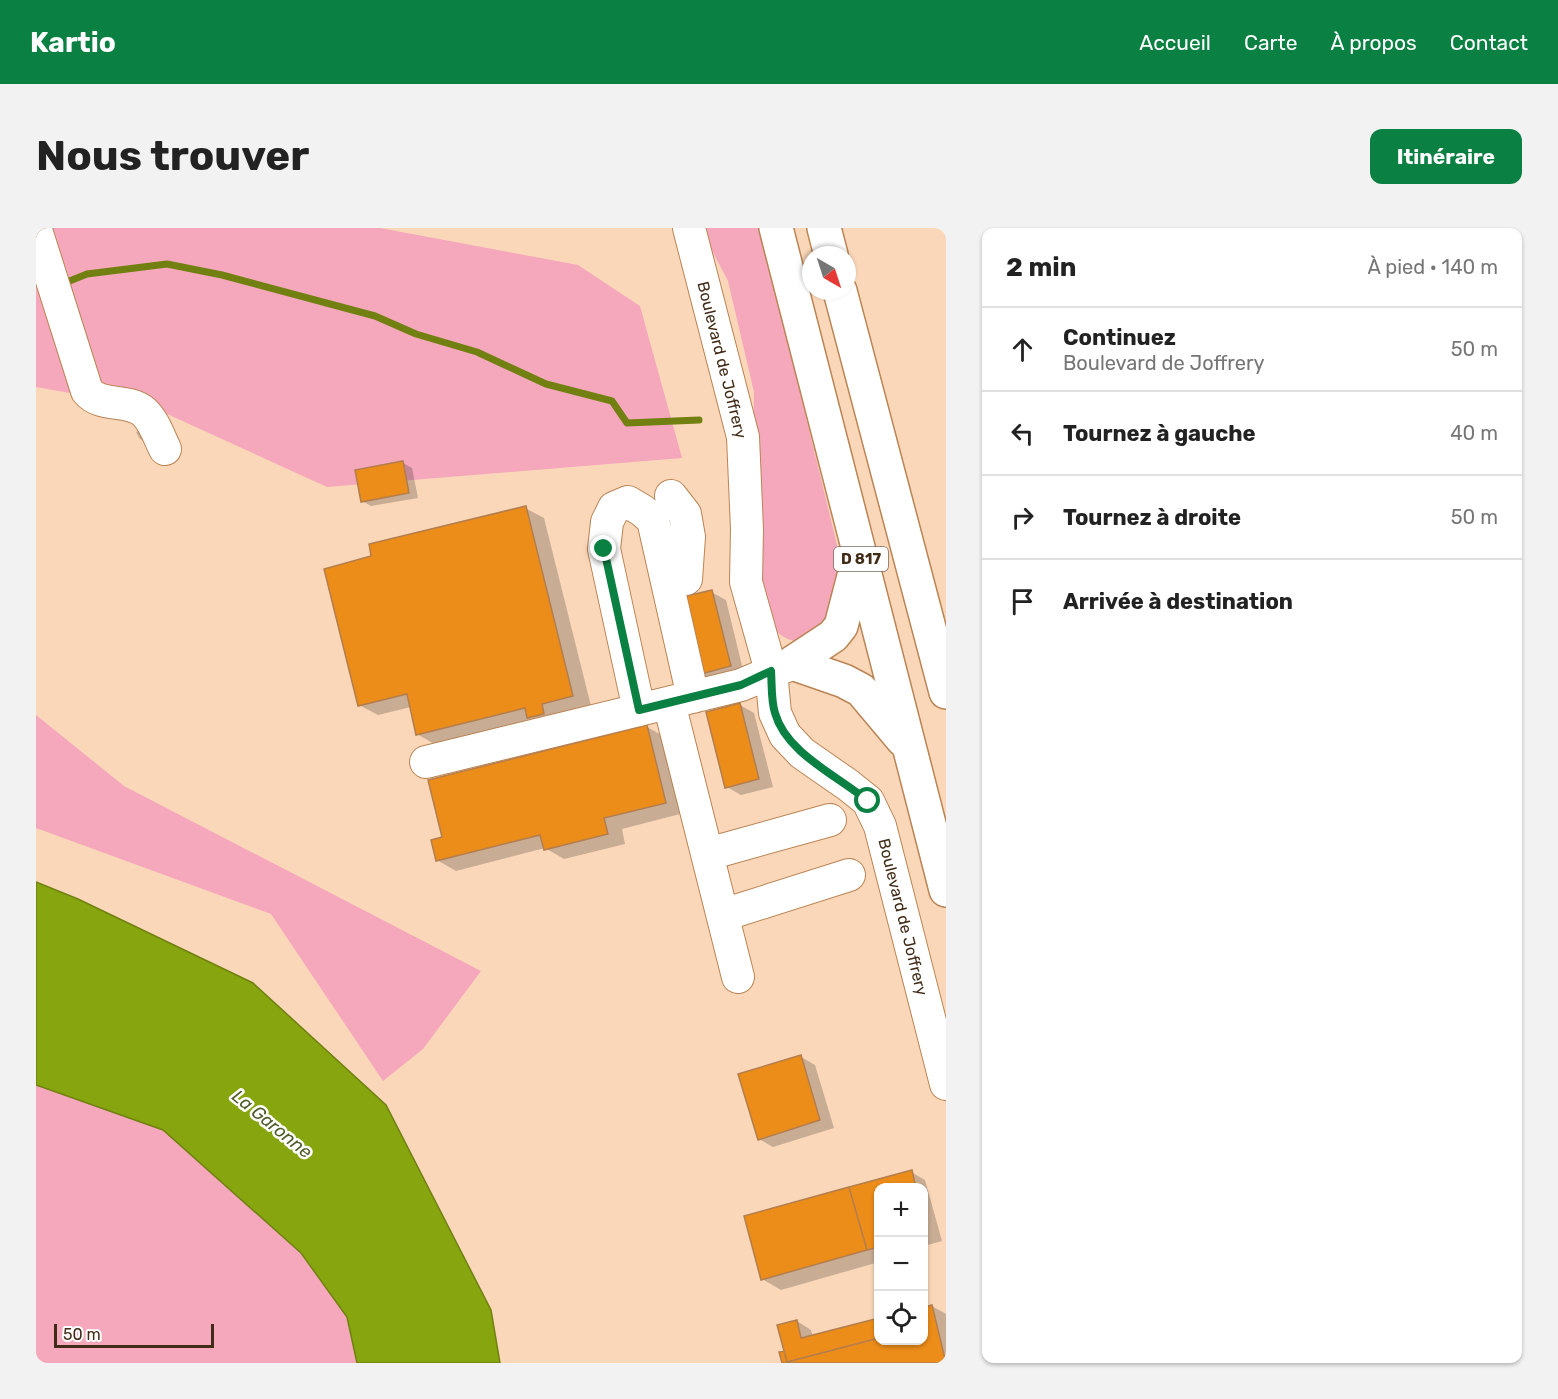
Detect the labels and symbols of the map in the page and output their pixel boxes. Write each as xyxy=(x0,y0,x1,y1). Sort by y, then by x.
north arrow xyxy=(802,246,856,300)
street label: Boulevard de Joffrery xyxy=(693,279,751,441)
route end xyxy=(590,535,616,561)
road number: D 817 xyxy=(834,547,888,571)
route start xyxy=(854,787,880,813)
street label: Boulevard de Joffrery xyxy=(874,836,932,998)
water label: La Garonne xyxy=(227,1085,317,1163)
scale bar xyxy=(54,1321,214,1348)

